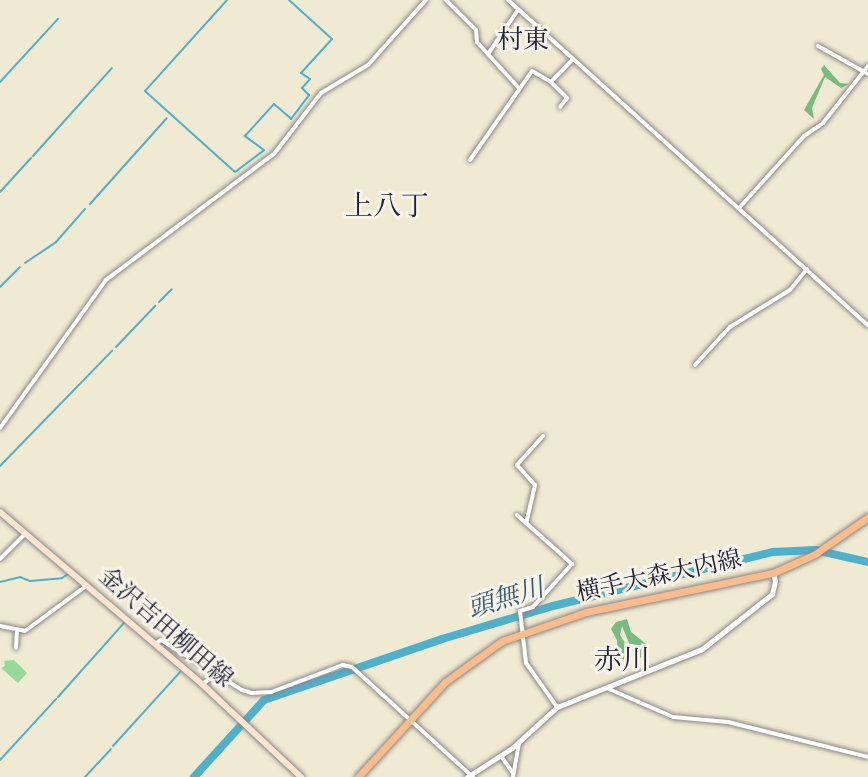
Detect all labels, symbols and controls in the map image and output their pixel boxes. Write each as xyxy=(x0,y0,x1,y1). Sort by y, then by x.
district label: 村東 xyxy=(497,25,549,57)
district label: 上八丁 xyxy=(345,190,429,224)
street label: 横手大森大内線 xyxy=(574,545,744,609)
street label: 金沢吉田柳田線 xyxy=(92,562,238,694)
water label: 頭無川 xyxy=(464,573,548,625)
district label: 赤川 xyxy=(594,644,650,678)

